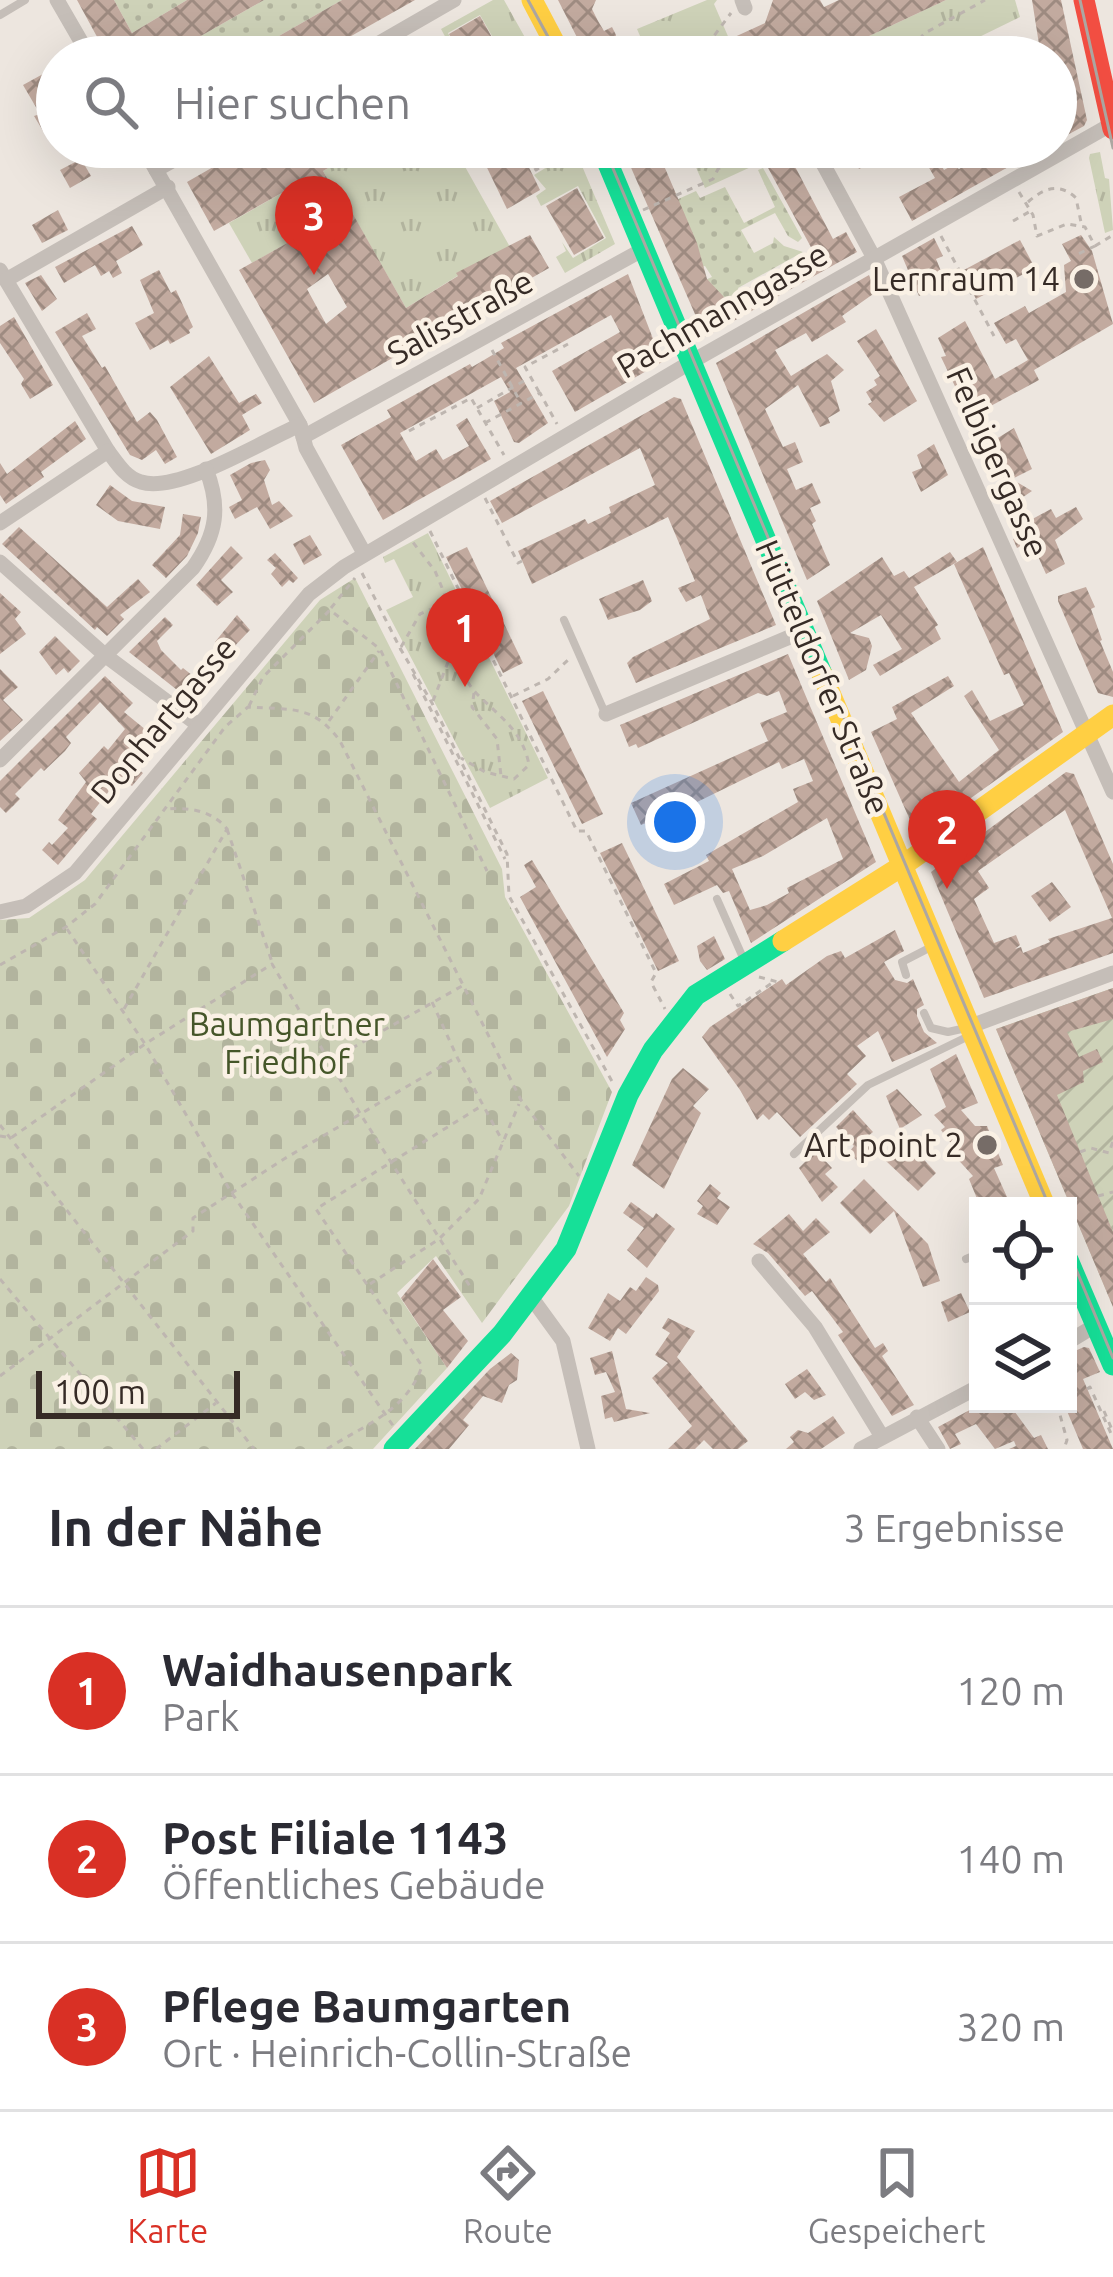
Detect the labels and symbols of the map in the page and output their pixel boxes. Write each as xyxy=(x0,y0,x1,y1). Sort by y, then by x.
pin: 3 xyxy=(275,176,353,275)
street label: Pachmanngasse xyxy=(610,234,833,385)
place label: Lernraum 14 xyxy=(872,260,1060,297)
street label: Salisstraße xyxy=(381,262,539,372)
marker: Lernraum 14 xyxy=(1071,266,1097,292)
street label: Felbigergasse xyxy=(940,361,1057,562)
street label: Hütteldorfer Straße xyxy=(749,534,898,819)
pin: 1 xyxy=(426,588,504,687)
street label: Donhartgasse xyxy=(82,629,243,810)
pin: 2 xyxy=(908,790,986,889)
your location xyxy=(645,792,705,852)
park label: Baumgartner Friedhof xyxy=(189,1005,386,1080)
place label: Art point 2 xyxy=(804,1126,963,1163)
marker: Art point 2 xyxy=(974,1132,1000,1158)
scale bar xyxy=(36,1365,240,1418)

